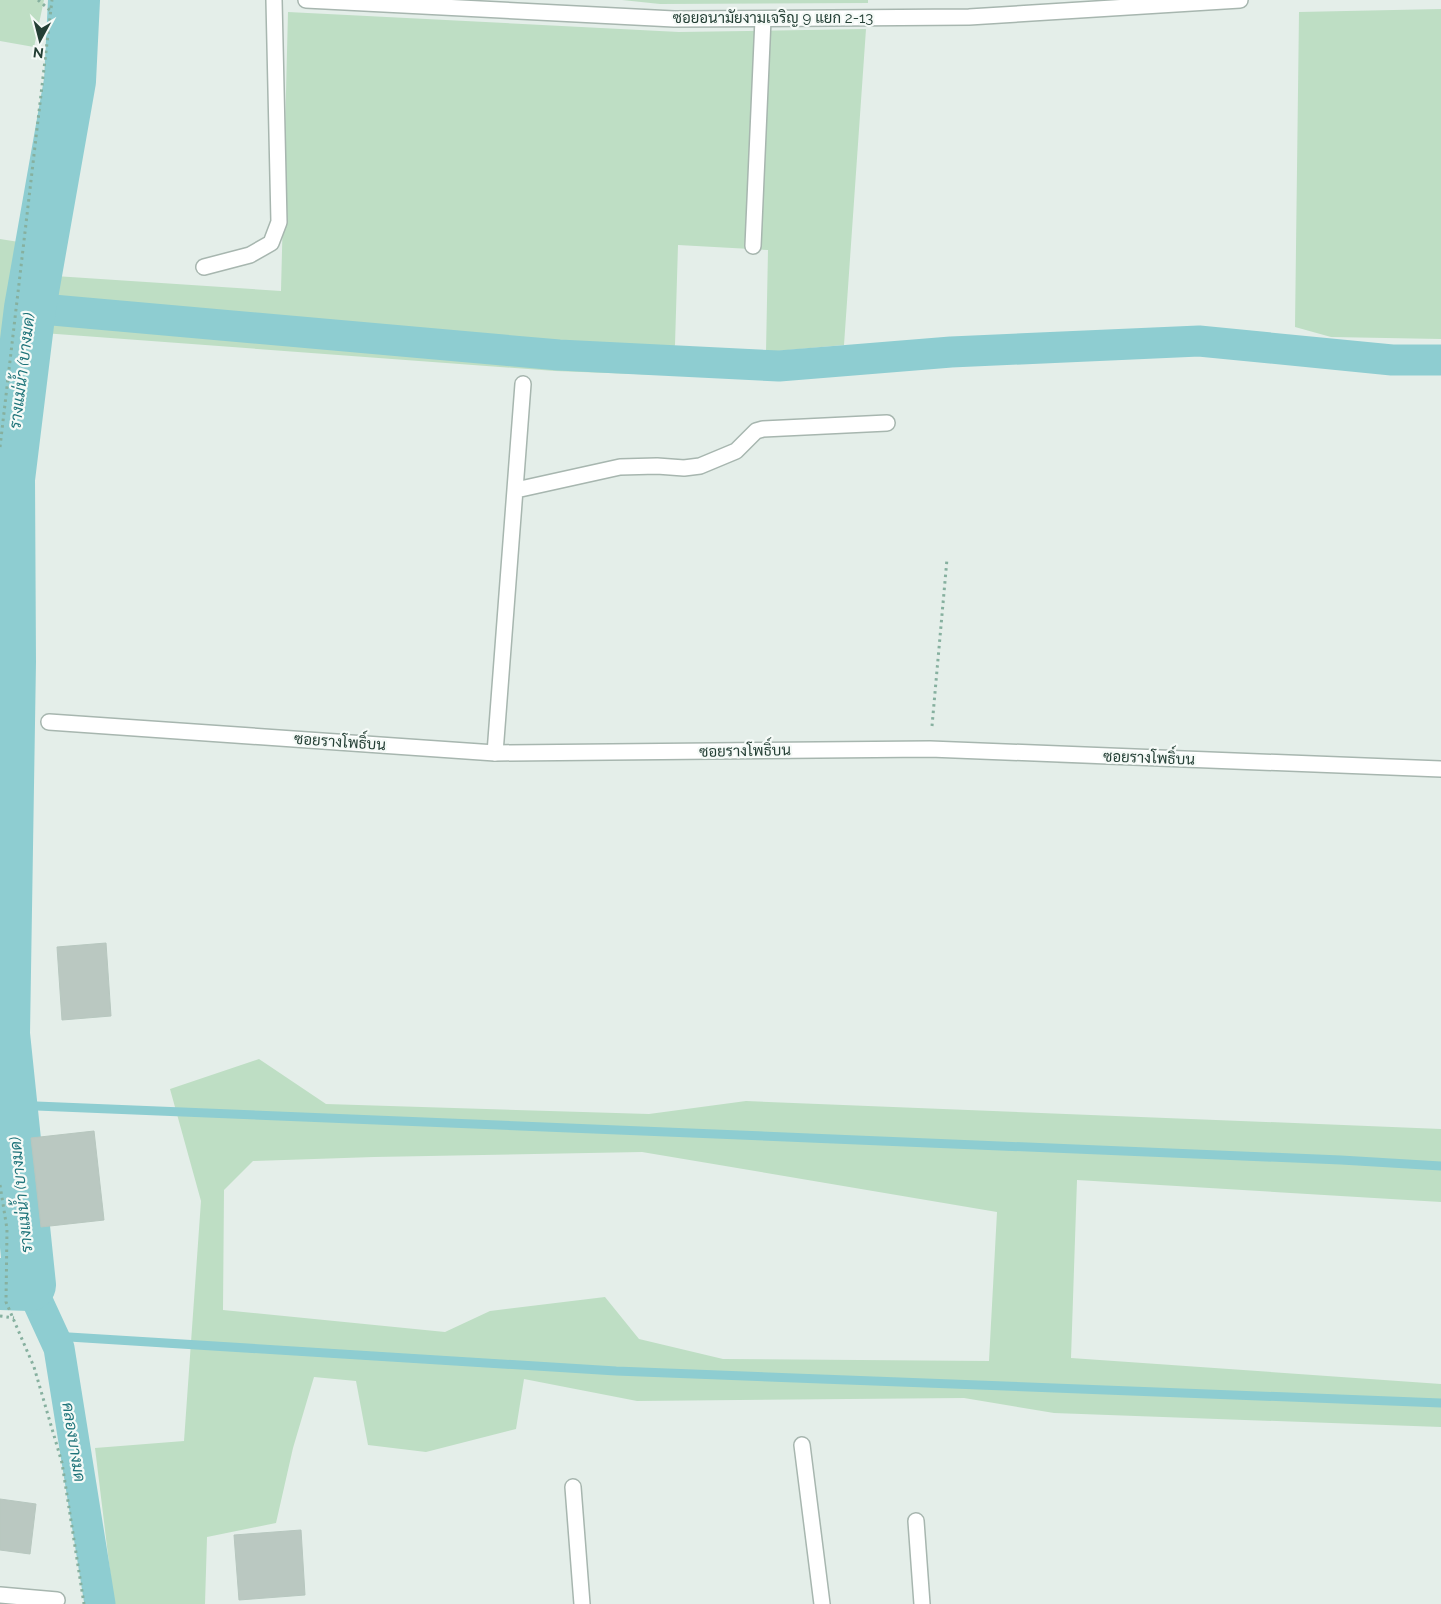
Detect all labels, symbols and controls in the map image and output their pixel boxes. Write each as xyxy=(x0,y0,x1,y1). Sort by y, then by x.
street label: ซอยอนามัยงามเจริญ 9 แยก 2-13 xyxy=(673,9,873,27)
north arrow xyxy=(15,15,65,65)
text: N xyxy=(32,44,45,61)
water label: รางแม่น้ำ (บางมด) xyxy=(0,311,39,430)
street label: ซอยรางโพธิ์บน xyxy=(294,724,387,754)
street label: ซอยรางโพธิ์บน xyxy=(699,735,791,761)
street label: ซอยรางโพธิ์บน xyxy=(1103,741,1195,769)
water label: รางแม่น้ำ (บางมด) xyxy=(0,1136,37,1255)
water label: คลองบางมด xyxy=(58,1401,90,1483)

